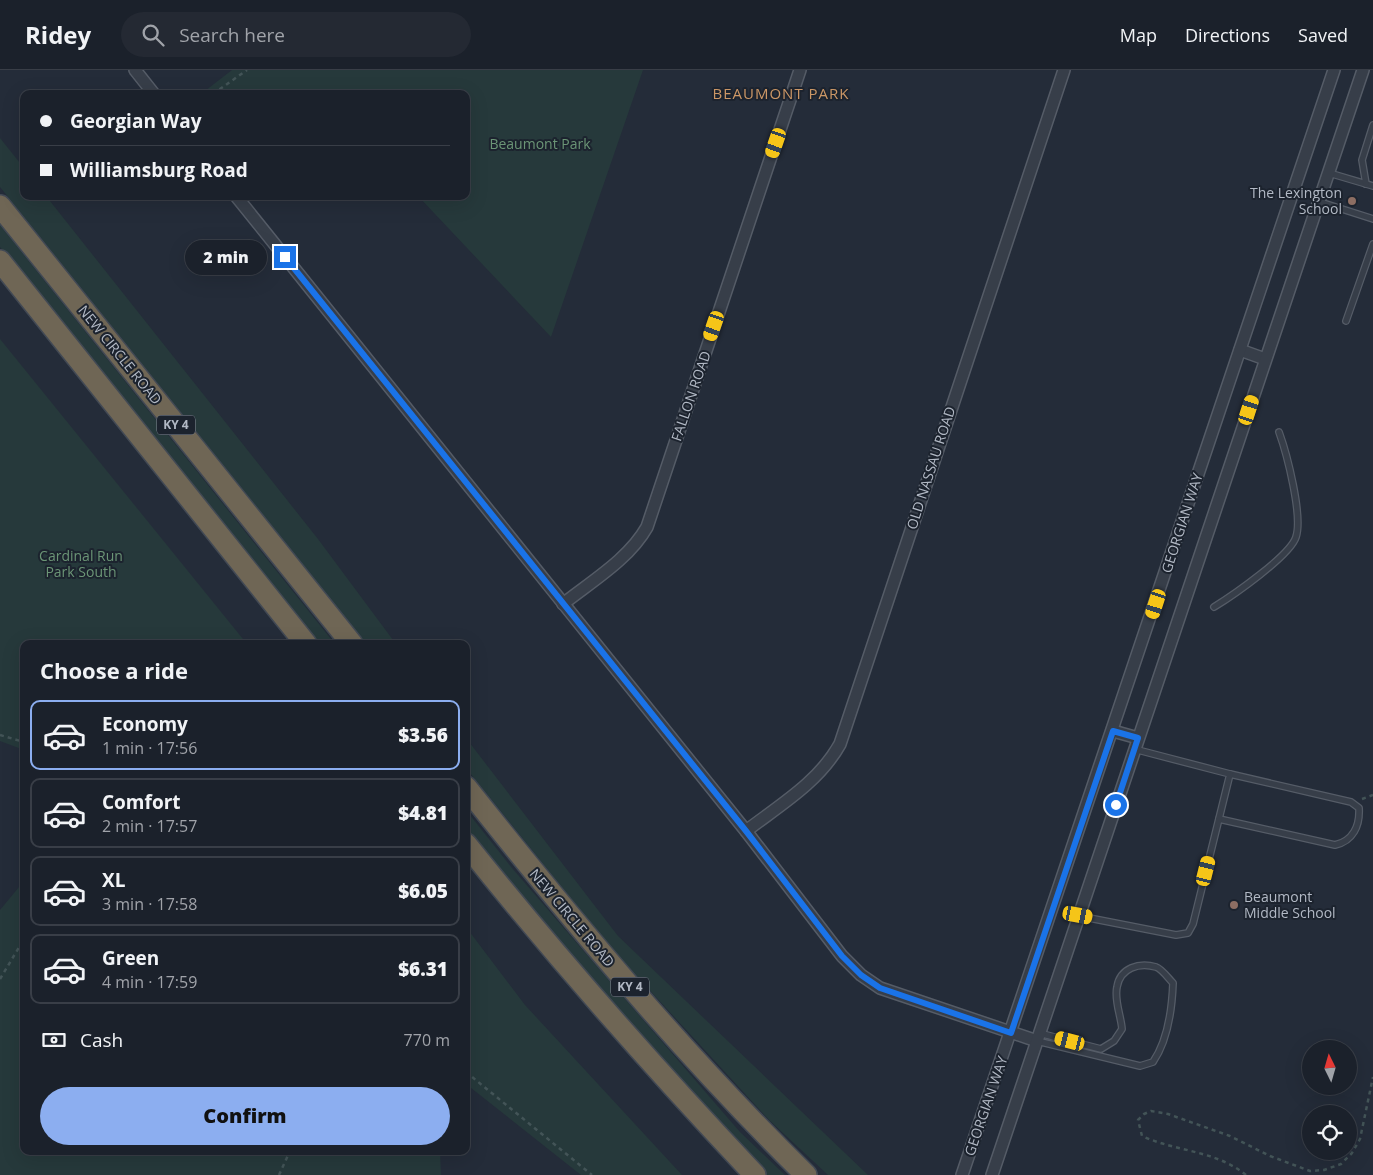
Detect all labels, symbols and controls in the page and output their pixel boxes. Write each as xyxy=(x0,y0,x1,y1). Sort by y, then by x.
search box xyxy=(121,12,471,57)
text: Ridey xyxy=(25,18,91,51)
icon: search xyxy=(139,21,167,49)
text: Search here xyxy=(179,22,285,48)
text: Map xyxy=(1120,23,1157,47)
text: Directions xyxy=(1185,23,1270,47)
text: Saved xyxy=(1298,23,1348,47)
district label: BEAUMONT PARK xyxy=(712,83,850,103)
text: Georgian Way xyxy=(70,108,201,134)
car xyxy=(764,126,787,160)
park label: Beaumont Park xyxy=(489,134,591,153)
text: Williamsburg Road xyxy=(70,157,248,183)
place label: The Lexington School xyxy=(1250,183,1342,218)
marker: The Lexington School xyxy=(1346,195,1358,207)
callout: 2 min xyxy=(185,240,268,274)
text: 2 min xyxy=(203,246,249,268)
route end xyxy=(274,246,296,268)
street label: NEW CIRCLE ROAD xyxy=(75,301,166,408)
car xyxy=(702,309,725,343)
street label: FALLON ROAD xyxy=(666,348,715,444)
car xyxy=(1237,393,1260,427)
street label: OLD NASSAU ROAD xyxy=(902,404,959,532)
road number: KY 4 xyxy=(157,416,195,434)
street label: GEORGIAN WAY xyxy=(1156,470,1207,575)
park label: Cardinal Run Park South xyxy=(39,546,123,581)
car xyxy=(1144,587,1167,621)
text: Choose a ride xyxy=(40,655,188,685)
text: Economy xyxy=(102,711,188,737)
icon: car xyxy=(42,713,87,758)
text: $3.56 xyxy=(398,722,448,748)
text: 1 min · 17:56 xyxy=(102,737,197,759)
text: Comfort xyxy=(102,789,181,815)
icon: car xyxy=(42,791,87,836)
route start xyxy=(1105,794,1127,816)
text: $4.81 xyxy=(398,800,448,826)
text: 2 min · 17:57 xyxy=(102,815,197,837)
car xyxy=(1195,855,1216,887)
street label: NEW CIRCLE ROAD xyxy=(526,865,619,971)
text: XL xyxy=(102,867,125,893)
icon: car xyxy=(42,869,87,914)
text: $6.05 xyxy=(398,878,448,904)
place label: Beaumont Middle School xyxy=(1244,887,1336,922)
text: 3 min · 17:58 xyxy=(102,893,197,915)
marker: Beaumont Middle School xyxy=(1228,899,1240,911)
car xyxy=(1061,905,1094,925)
text: Green xyxy=(102,945,159,971)
icon: car xyxy=(42,947,87,992)
text: $6.31 xyxy=(398,956,448,982)
text: 4 min · 17:59 xyxy=(102,971,197,993)
road number: KY 4 xyxy=(611,978,649,996)
icon: cash xyxy=(40,1026,68,1054)
text: Cash xyxy=(80,1027,123,1053)
text: 770 m xyxy=(404,1029,450,1051)
car xyxy=(1053,1030,1086,1052)
north arrow xyxy=(1302,1040,1358,1095)
map controls xyxy=(1302,1040,1357,1160)
street label: GEORGIAN WAY xyxy=(960,1053,1012,1158)
button: Confirm xyxy=(40,1087,450,1145)
button: locate xyxy=(1302,1105,1357,1160)

